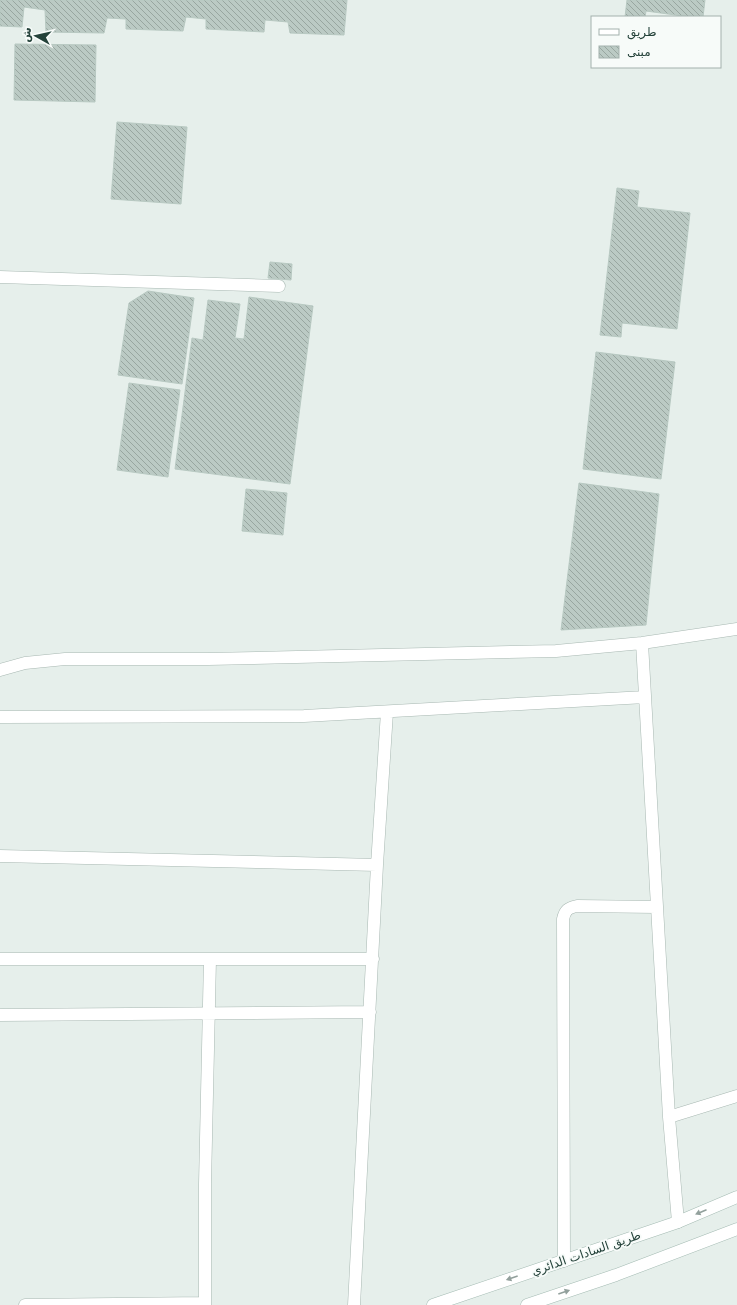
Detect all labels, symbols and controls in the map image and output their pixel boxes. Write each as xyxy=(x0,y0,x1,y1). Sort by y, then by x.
north arrow xyxy=(16,16,56,56)
legend xyxy=(591,16,721,68)
text: طريق xyxy=(627,25,657,40)
text: ش xyxy=(19,26,34,43)
text: مبنى xyxy=(627,45,651,59)
one-way arrow xyxy=(696,1209,707,1215)
street label: طريق السادات الدائري xyxy=(530,1228,643,1279)
one-way arrow xyxy=(506,1276,518,1282)
one-way arrow xyxy=(558,1289,570,1295)

